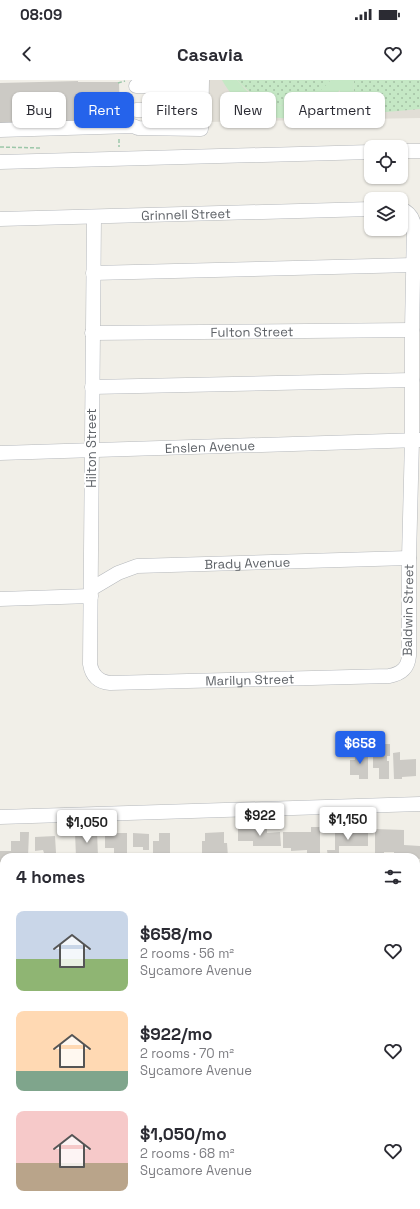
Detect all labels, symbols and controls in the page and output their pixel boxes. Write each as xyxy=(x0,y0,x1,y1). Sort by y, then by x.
text: 08:09 xyxy=(20,5,62,24)
icon: back xyxy=(16,43,38,65)
text: Casavia xyxy=(177,43,243,66)
icon: heart xyxy=(382,43,404,65)
chip: Buy xyxy=(12,92,66,128)
chip: Rent xyxy=(74,92,134,128)
chip: Filters xyxy=(142,92,212,128)
chip: New xyxy=(220,92,276,128)
chip: Apartment xyxy=(284,92,385,128)
map controls xyxy=(364,140,408,236)
button: locate xyxy=(364,140,408,184)
button: layers xyxy=(364,192,408,236)
street label: Grinnell Street xyxy=(141,204,231,224)
street label: Fulton Street xyxy=(210,323,294,340)
street label: Hilton Street xyxy=(83,408,100,488)
street label: Enslen Avenue xyxy=(165,437,255,456)
street label: Brady Avenue xyxy=(204,553,291,573)
street label: Baldwin Street xyxy=(399,564,417,656)
street label: Marilyn Street xyxy=(205,670,295,689)
pin: $658 xyxy=(336,731,384,765)
text: $658 xyxy=(344,735,376,752)
pin: $922 xyxy=(236,803,284,837)
text: $922 xyxy=(244,807,276,824)
pin: $1,150 xyxy=(315,807,381,841)
pin: $1,050 xyxy=(54,810,120,844)
text: $1,150 xyxy=(328,811,368,828)
text: $1,050 xyxy=(66,814,108,831)
text: 4 homes xyxy=(16,866,85,888)
icon: filters xyxy=(382,866,404,888)
text: $658/mo xyxy=(140,923,213,945)
icon: home xyxy=(48,927,96,975)
icon: heart xyxy=(382,940,404,962)
text: 2 rooms · 56 m² xyxy=(140,945,234,962)
text: Sycamore Avenue xyxy=(140,962,252,979)
text: $922/mo xyxy=(140,1023,213,1045)
icon: home xyxy=(48,1027,96,1075)
icon: heart xyxy=(382,1040,404,1062)
text: 2 rooms · 70 m² xyxy=(140,1045,234,1062)
text: Sycamore Avenue xyxy=(140,1062,252,1079)
text: $1,050/mo xyxy=(140,1123,227,1145)
icon: home xyxy=(48,1127,96,1175)
icon: heart xyxy=(382,1140,404,1162)
text: 2 rooms · 68 m² xyxy=(140,1145,234,1162)
text: Sycamore Avenue xyxy=(140,1162,252,1179)

